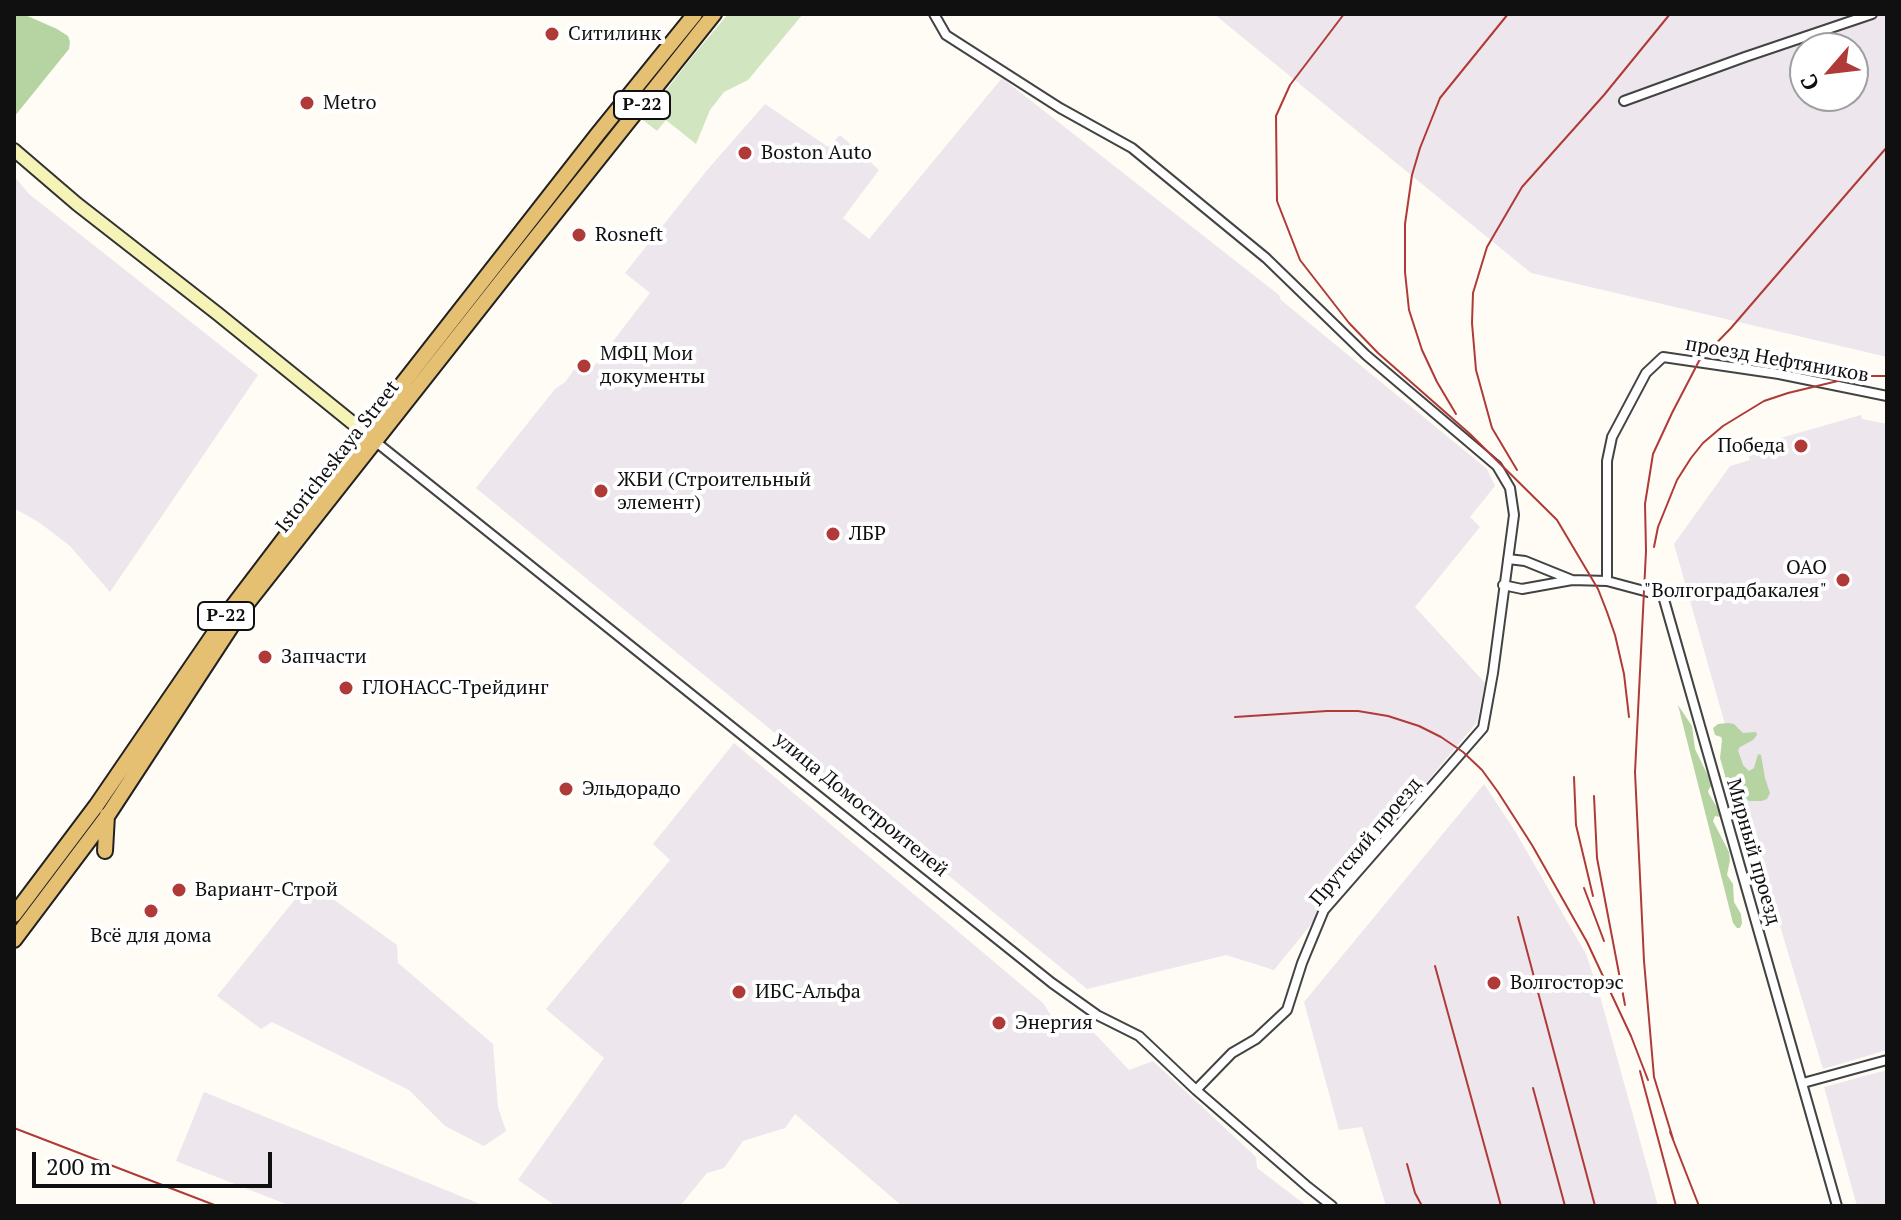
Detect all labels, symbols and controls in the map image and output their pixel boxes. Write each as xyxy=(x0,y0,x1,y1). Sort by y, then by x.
place label: Ситилинк xyxy=(568,22,661,46)
marker: Ситилинк xyxy=(543,25,561,43)
north arrow xyxy=(1789,32,1869,112)
text: С xyxy=(1793,69,1825,96)
place label: Metro xyxy=(323,91,377,115)
road number: Р-22 xyxy=(614,91,670,119)
marker: Metro xyxy=(298,94,316,112)
place label: Boston Auto xyxy=(761,141,872,165)
marker: Boston Auto xyxy=(736,144,754,162)
place label: Rosneft xyxy=(595,223,663,247)
marker: Rosneft xyxy=(570,226,588,244)
street label: проезд Нефтяников xyxy=(1683,332,1871,388)
place label: МФЦ Мои документы xyxy=(600,342,705,389)
marker: МФЦ Мои документы xyxy=(575,357,593,375)
street label: Istoricheskaya Street xyxy=(271,376,405,538)
place label: Победа xyxy=(1718,434,1785,458)
marker: Победа xyxy=(1792,437,1810,455)
place label: ЖБИ (Строительный элемент) xyxy=(617,468,811,515)
marker: ЖБИ (Строительный элемент) xyxy=(592,482,610,500)
place label: ЛБР xyxy=(849,522,886,546)
marker: ЛБР xyxy=(824,525,842,543)
place label: ОАО "Волгоградбакалея" xyxy=(1644,556,1827,603)
marker: ОАО "Волгоградбакалея" xyxy=(1834,571,1852,589)
road number: Р-22 xyxy=(198,602,254,630)
place label: Запчасти xyxy=(281,645,367,669)
marker: Запчасти xyxy=(256,648,274,666)
place label: ГЛОНАСС-Трейдинг xyxy=(362,676,549,700)
marker: ГЛОНАСС-Трейдинг xyxy=(337,679,355,697)
street label: улица Домостроителей xyxy=(769,728,953,882)
street label: Прутский проезд xyxy=(1305,773,1427,911)
street label: Мирный проезд xyxy=(1721,776,1785,928)
place label: Эльдорадо xyxy=(582,777,681,801)
marker: Эльдорадо xyxy=(557,780,575,798)
place label: Вариант-Строй xyxy=(195,878,338,902)
marker: Вариант-Строй xyxy=(170,881,188,899)
marker: Всё для дома xyxy=(142,902,160,920)
place label: Всё для дома xyxy=(90,924,212,948)
place label: Волгосторэс xyxy=(1510,971,1624,995)
marker: Волгосторэс xyxy=(1485,974,1503,992)
place label: ИБС-Альфа xyxy=(755,980,861,1004)
marker: ИБС-Альфа xyxy=(730,983,748,1001)
place label: Энергия xyxy=(1015,1011,1093,1035)
marker: Энергия xyxy=(990,1014,1008,1032)
scale bar xyxy=(36,1136,276,1186)
text: 200 m xyxy=(46,1150,111,1182)

